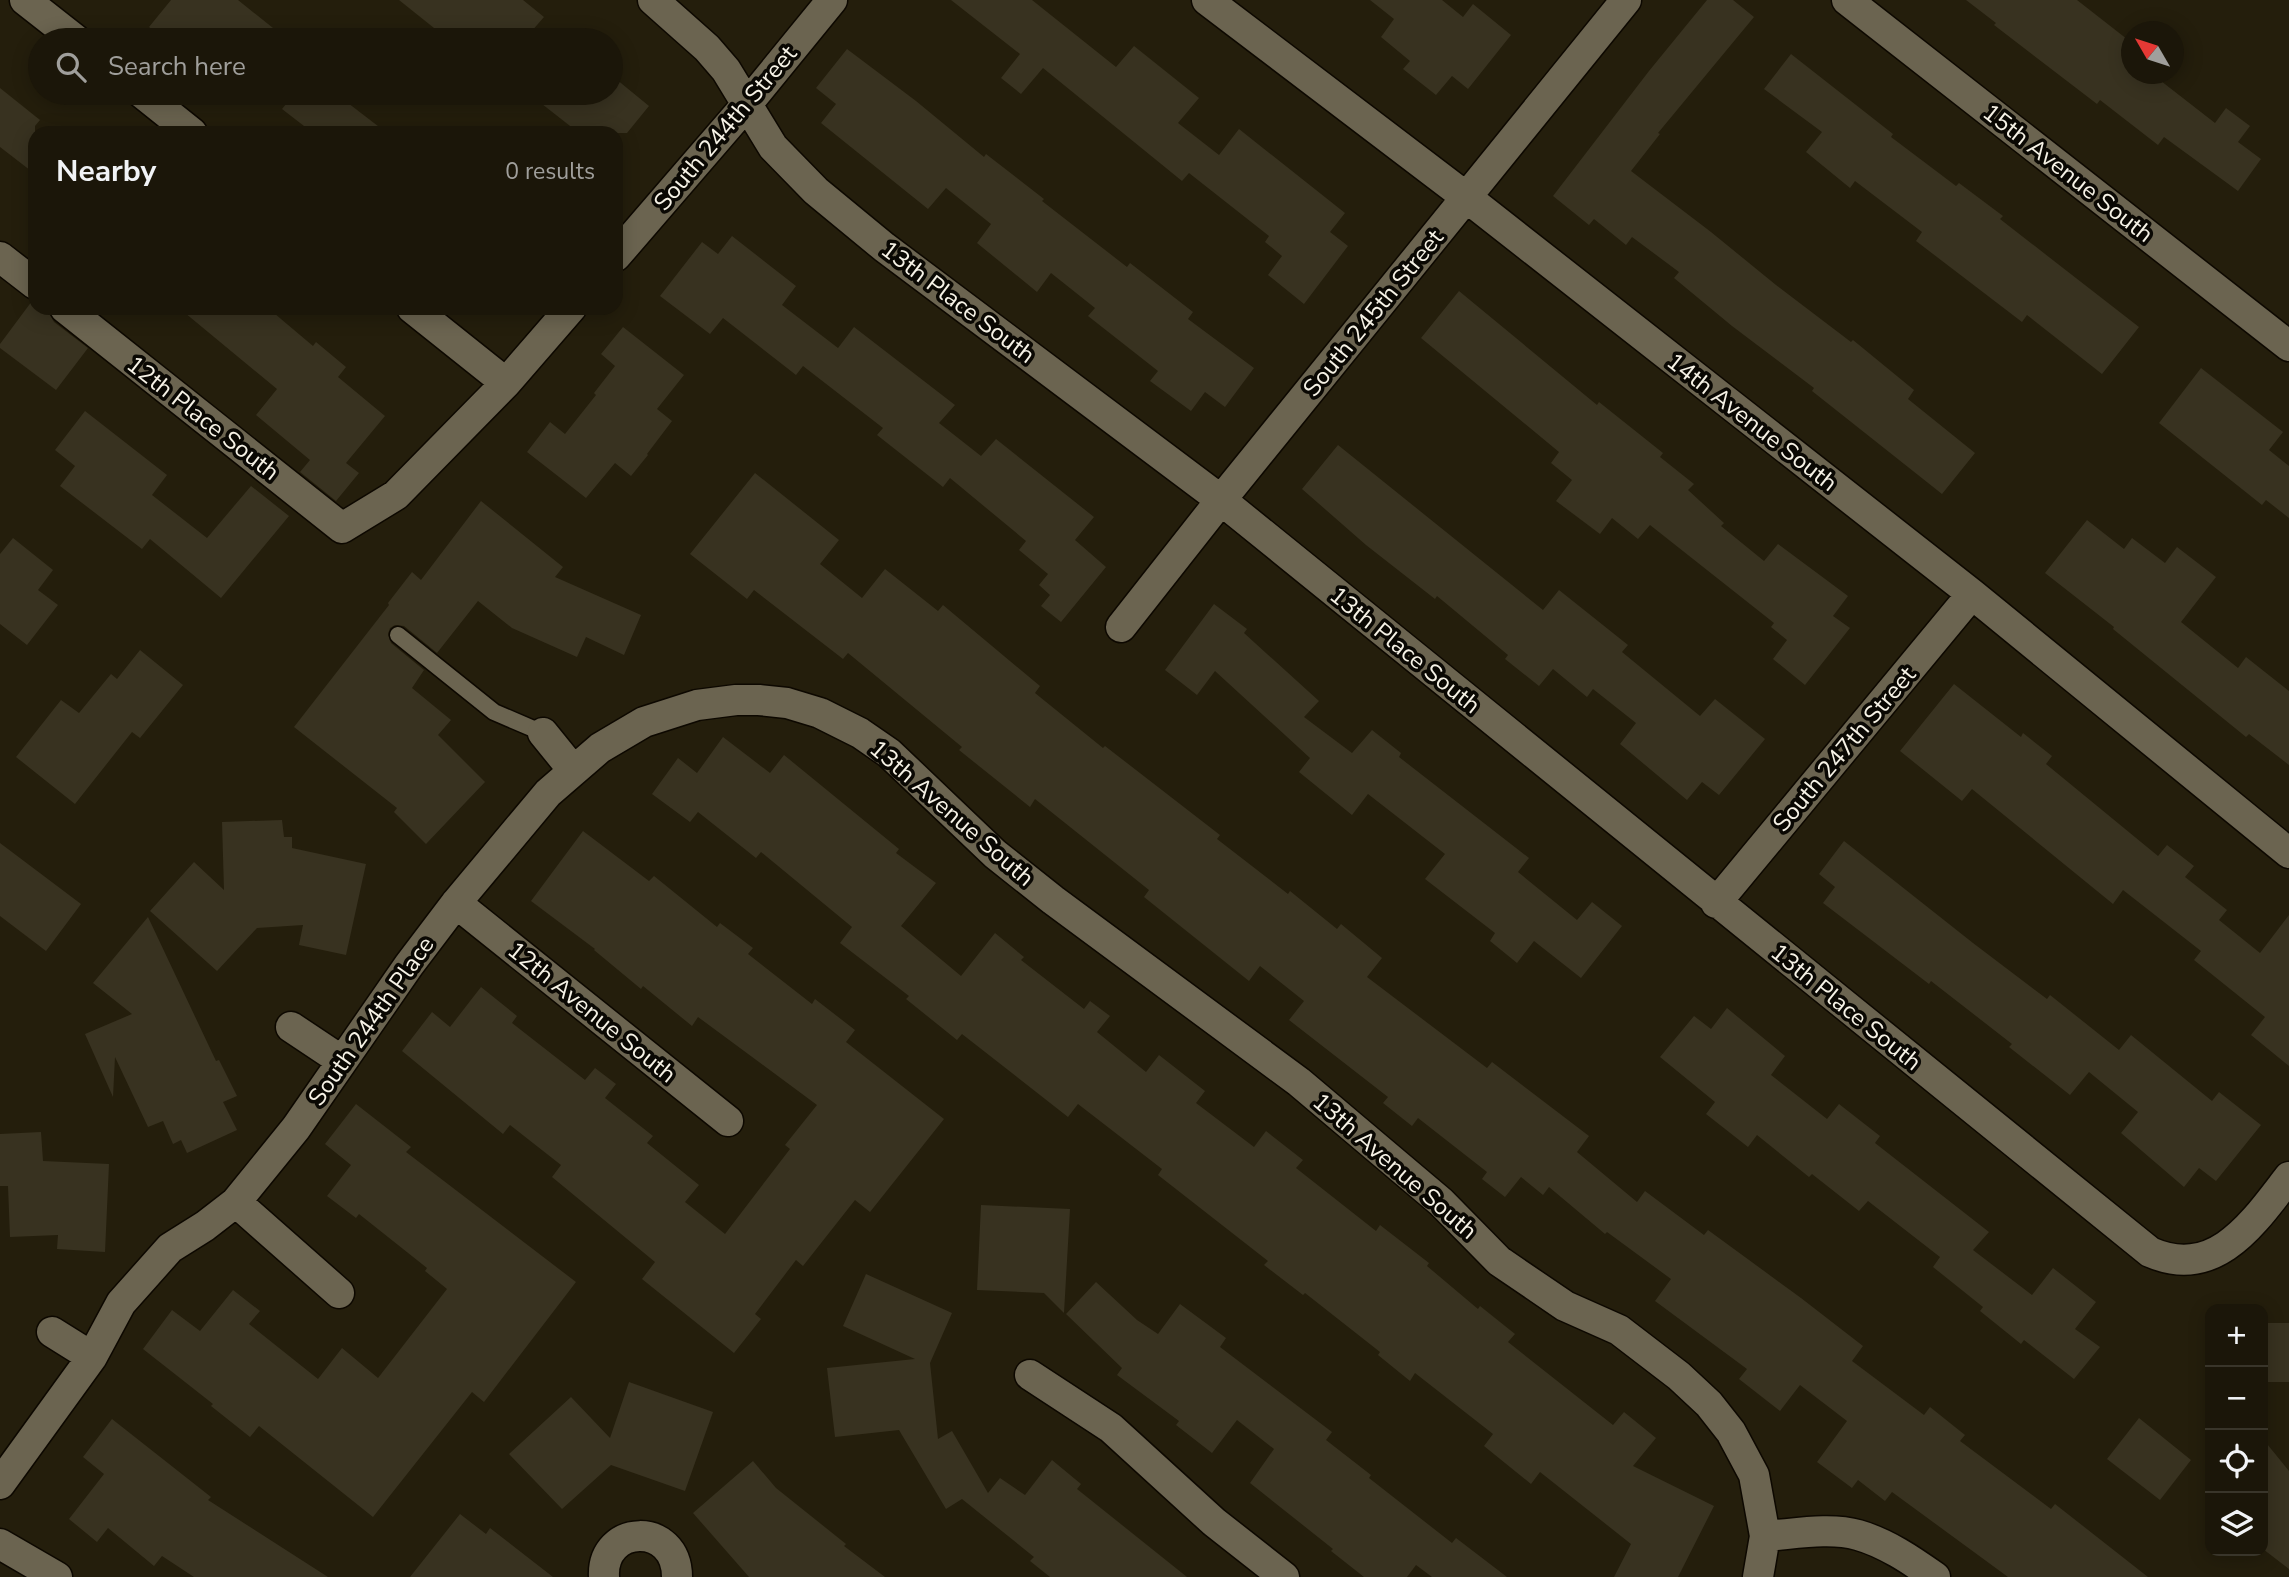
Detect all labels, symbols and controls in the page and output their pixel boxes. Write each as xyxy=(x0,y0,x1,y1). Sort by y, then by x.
north arrow xyxy=(2121,21,2184,84)
search box xyxy=(28,28,623,105)
street label: South 244th Street xyxy=(646,38,804,217)
icon: search xyxy=(52,48,90,86)
text: Search here xyxy=(108,49,246,84)
street label: 15th Avenue South xyxy=(1976,96,2160,250)
text: Nearby xyxy=(56,151,156,192)
text: 0 results xyxy=(505,156,595,187)
street label: South 245th Street xyxy=(1296,222,1451,403)
street label: 13th Place South xyxy=(874,233,1042,371)
street label: 14th Avenue South xyxy=(1660,345,1844,499)
street label: 12th Place South xyxy=(120,348,286,488)
street label: 13th Place South xyxy=(1323,579,1487,721)
street label: South 247th Street xyxy=(1765,659,1923,838)
street label: 13th Avenue South xyxy=(863,733,1041,893)
street label: South 244th Place xyxy=(301,930,441,1112)
street label: 12th Avenue South xyxy=(501,934,683,1090)
street label: 13th Place South xyxy=(1764,936,1928,1078)
street label: 13th Avenue South xyxy=(1306,1086,1484,1246)
map controls xyxy=(2205,1304,2268,1556)
button: + xyxy=(2205,1304,2268,1367)
button: − xyxy=(2205,1367,2268,1430)
button: locate xyxy=(2205,1430,2268,1493)
button: layers xyxy=(2205,1493,2268,1556)

